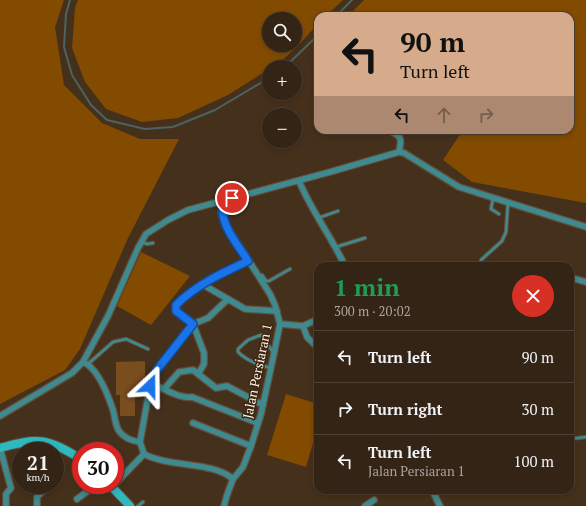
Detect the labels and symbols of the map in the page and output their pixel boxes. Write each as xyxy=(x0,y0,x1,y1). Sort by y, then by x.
pin xyxy=(215,181,249,215)
street label: Jalan Persiaran 1 xyxy=(238,322,276,420)
position arrow xyxy=(129,365,171,407)
speed limit sign: 30 xyxy=(72,442,124,494)

